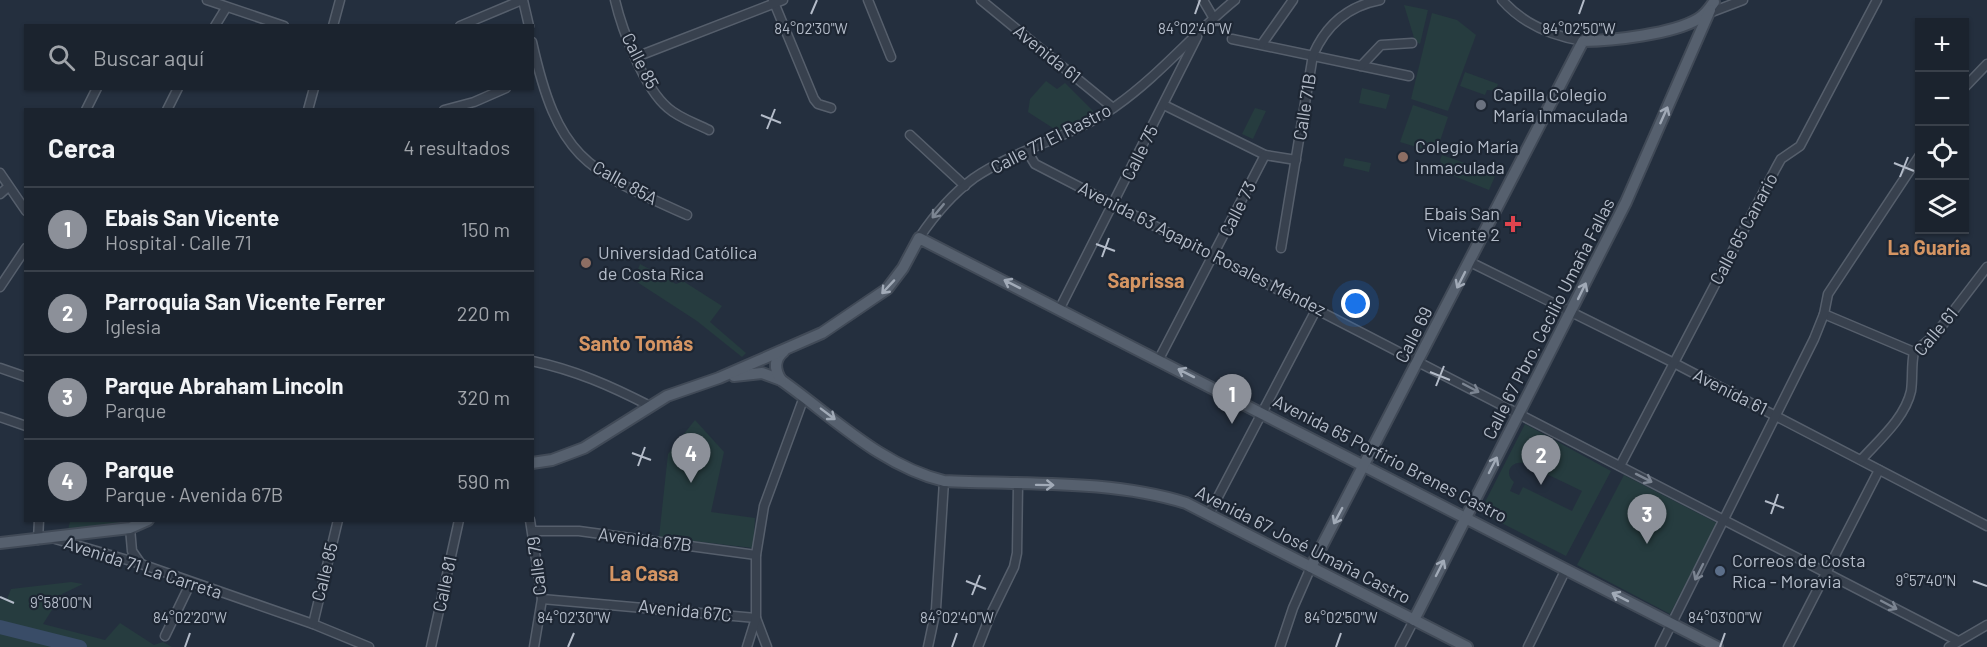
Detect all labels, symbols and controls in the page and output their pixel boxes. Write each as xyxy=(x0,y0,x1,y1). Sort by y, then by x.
map controls xyxy=(1915,18,1969,234)
button: + xyxy=(1915,18,1969,72)
text: 84°02'30"W xyxy=(774,19,848,37)
street label: Avenida 61 xyxy=(1009,19,1086,87)
text: 84°02'40"W xyxy=(1158,19,1232,37)
text: 84°02'50"W xyxy=(1542,19,1616,37)
search box xyxy=(24,24,534,90)
street label: Calle 85 xyxy=(617,29,664,92)
icon: search xyxy=(45,41,78,74)
text: Buscar aquí xyxy=(93,44,204,70)
street label: Calle 71B xyxy=(1288,72,1320,142)
button: − xyxy=(1915,72,1969,126)
place label: Capilla Colegio María Inmaculada xyxy=(1493,83,1628,126)
street label: Calle 77 El Rastro xyxy=(987,98,1115,178)
marker: Capilla Colegio María Inmaculada xyxy=(1474,98,1488,112)
one-way arrow xyxy=(1659,106,1671,124)
street label: Calle 75 xyxy=(1116,121,1162,184)
button: locate xyxy=(1915,126,1969,180)
text: Cerca xyxy=(48,132,115,163)
text: 4 resultados xyxy=(403,135,510,159)
place label: Colegio María Inmaculada xyxy=(1415,135,1519,178)
marker: Colegio María Inmaculada xyxy=(1396,150,1410,164)
street label: Calle 85A xyxy=(589,155,662,209)
street label: Calle 65 Canario xyxy=(1704,169,1782,288)
street label: Avenida 63 Agapito Rosales Méndez xyxy=(1075,176,1330,320)
street label: Calle 73 xyxy=(1214,177,1260,240)
button: layers xyxy=(1915,180,1969,234)
street label: Calle 67 Pbro. Cecilio Umaña Fallas xyxy=(1478,194,1619,443)
place label: Ebais San Vicente 2 xyxy=(1424,202,1500,245)
one-way arrow xyxy=(931,203,945,218)
text: Ebais San Vicente xyxy=(105,204,279,230)
marker: Ebais San Vicente 2 xyxy=(1504,215,1522,233)
text: 1 xyxy=(64,217,71,241)
text: 150 m xyxy=(461,217,510,241)
text: Hospital · Calle 71 xyxy=(105,230,252,254)
district label: La Guaria xyxy=(1887,235,1971,259)
place label: Universidad Católica de Costa Rica xyxy=(598,241,757,284)
marker: Universidad Católica de Costa Rica xyxy=(579,256,593,270)
district label: Saprissa xyxy=(1108,268,1184,292)
one-way arrow xyxy=(1455,271,1467,288)
one-way arrow xyxy=(1003,278,1021,290)
one-way arrow xyxy=(881,279,895,294)
one-way arrow xyxy=(1577,283,1588,301)
text: Parroquia San Vicente Ferrer xyxy=(105,288,385,314)
your location xyxy=(1341,289,1370,318)
text: 2 xyxy=(62,301,73,325)
text: 220 m xyxy=(457,301,510,325)
street label: Calle 69 xyxy=(1390,303,1437,366)
street label: Calle 61 xyxy=(1909,303,1962,360)
text: Iglesia xyxy=(105,314,161,338)
district label: Santo Tomás xyxy=(579,331,693,355)
street label: Avenida 61 xyxy=(1690,363,1771,419)
one-way arrow xyxy=(1177,366,1195,378)
text: Parque Abraham Lincoln xyxy=(105,372,343,398)
pin: 1 xyxy=(1212,374,1252,424)
one-way arrow xyxy=(1461,383,1479,394)
text: 3 xyxy=(62,385,73,409)
text: 320 m xyxy=(457,385,510,409)
street label: Avenida 65 Porfirio Brenes Castro xyxy=(1270,389,1511,527)
text: Parque xyxy=(105,398,166,422)
one-way arrow xyxy=(819,408,835,421)
pin: 4 xyxy=(672,434,710,483)
pin: 2 xyxy=(1522,436,1560,485)
text: Parque xyxy=(105,456,174,482)
one-way arrow xyxy=(1488,456,1500,474)
text: 4 xyxy=(61,469,74,493)
text: 590 m xyxy=(457,469,510,493)
one-way arrow xyxy=(1634,473,1652,484)
one-way arrow xyxy=(1035,480,1055,491)
street label: Avenida 67 José Umaña Castro xyxy=(1192,480,1415,608)
text: Parque · Avenida 67B xyxy=(105,482,283,506)
pin: 3 xyxy=(1628,494,1666,544)
one-way arrow xyxy=(1332,506,1343,524)
street label: Avenida 67B xyxy=(597,522,693,556)
street label: Avenida 71 La Carreta xyxy=(61,531,225,603)
street label: Calle 79 xyxy=(521,535,551,597)
street label: Calle 85 xyxy=(306,540,342,604)
place label: Correos de Costa Rica - Moravia xyxy=(1732,549,1866,592)
street label: Calle 81 xyxy=(427,554,461,614)
one-way arrow xyxy=(1435,560,1447,578)
district label: La Casa xyxy=(609,561,679,585)
one-way arrow xyxy=(1693,563,1705,580)
marker: Correos de Costa Rica - Moravia xyxy=(1713,564,1727,578)
text: 9°57'40"N xyxy=(1895,571,1957,589)
one-way arrow xyxy=(1612,591,1630,602)
text: 9°58'00"N xyxy=(30,593,92,611)
street label: Avenida 67C xyxy=(637,594,733,626)
one-way arrow xyxy=(1880,600,1898,611)
text: 84°02'20"W xyxy=(153,608,227,626)
text: 84°02'30"W xyxy=(537,608,611,626)
text: 84°02'40"W xyxy=(920,608,994,626)
text: 84°02'50"W xyxy=(1304,608,1378,626)
text: 84°03'00"W xyxy=(1688,608,1762,626)

